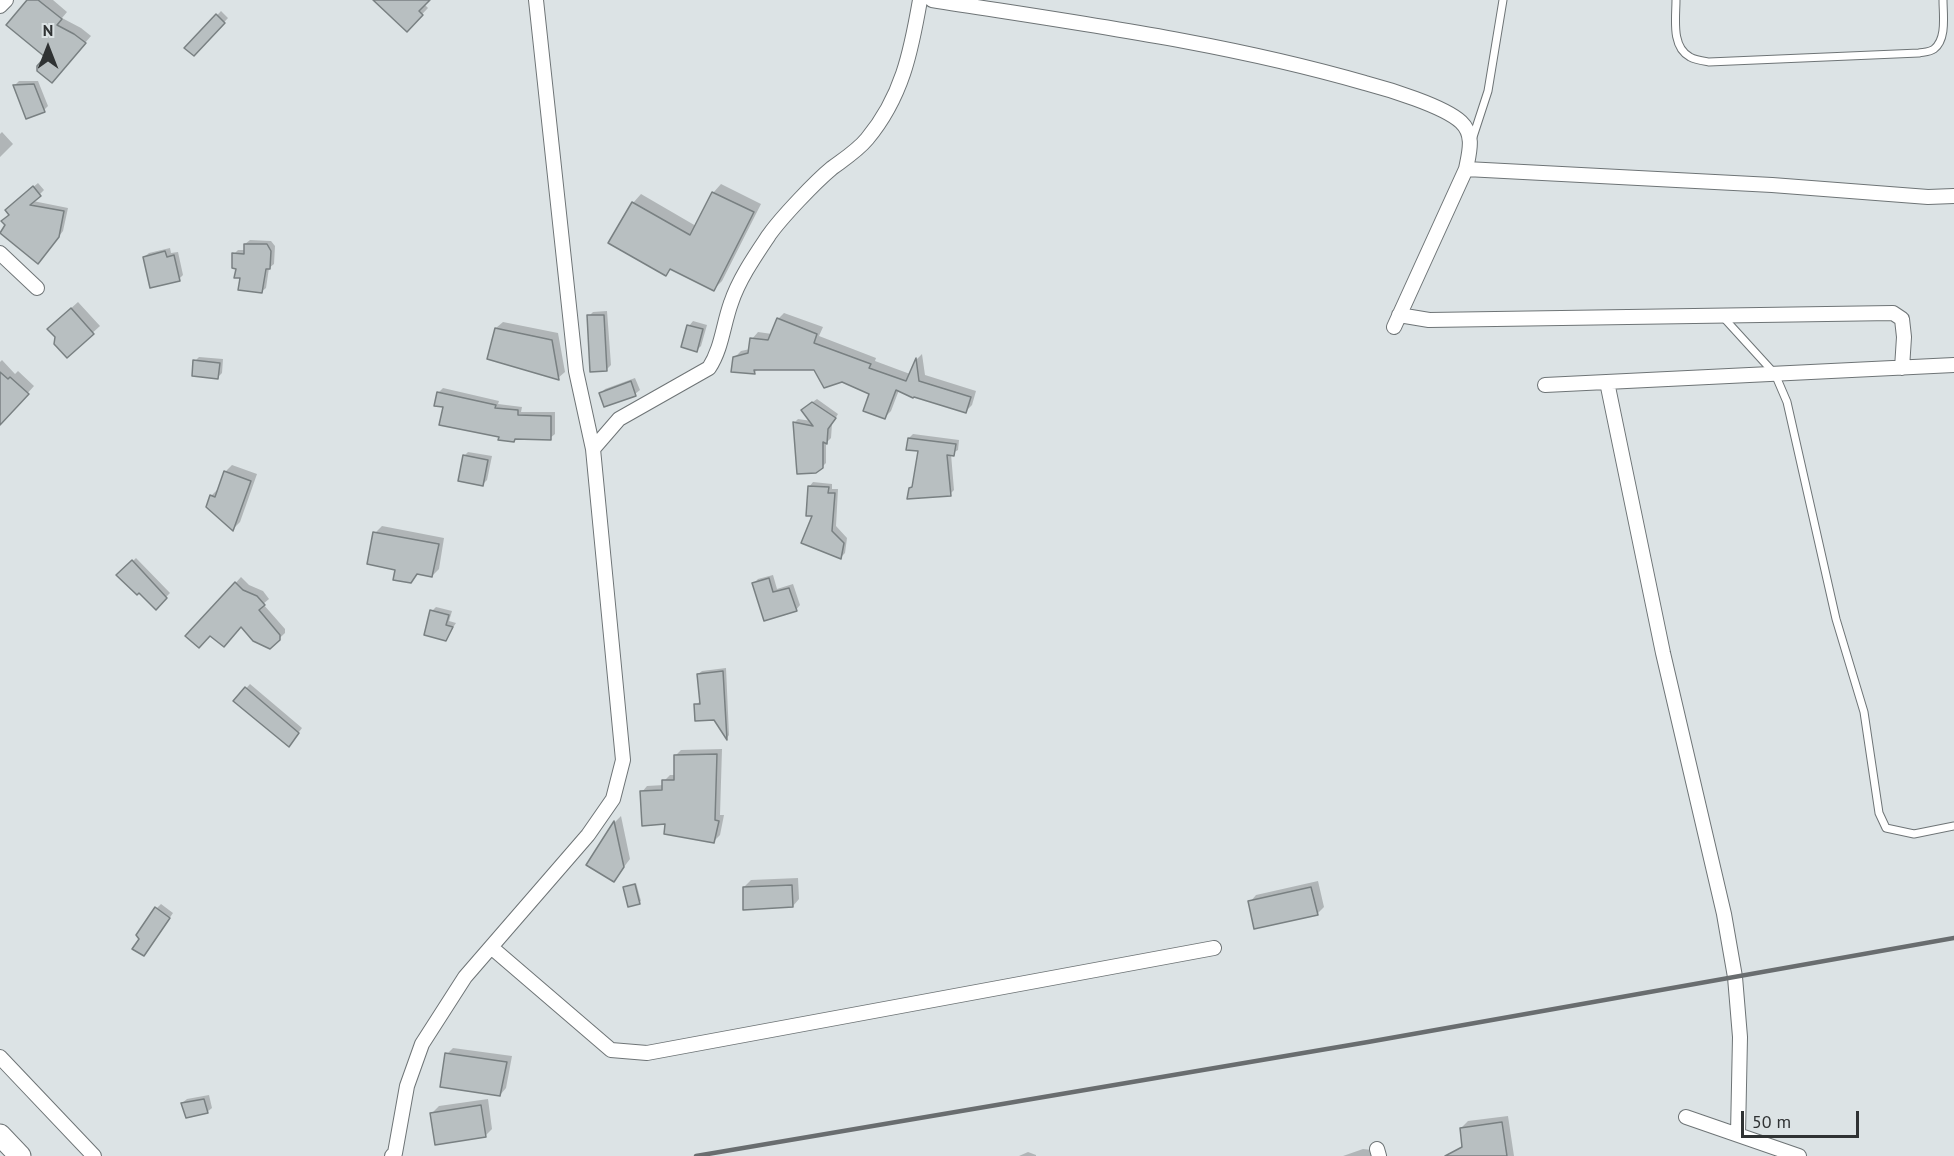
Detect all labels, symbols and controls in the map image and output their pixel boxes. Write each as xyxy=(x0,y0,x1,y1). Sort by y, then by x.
north arrow xyxy=(18,18,78,78)
text: N xyxy=(43,20,53,40)
scale bar xyxy=(1744,1099,1862,1137)
text: 50 m xyxy=(1752,1110,1791,1133)

